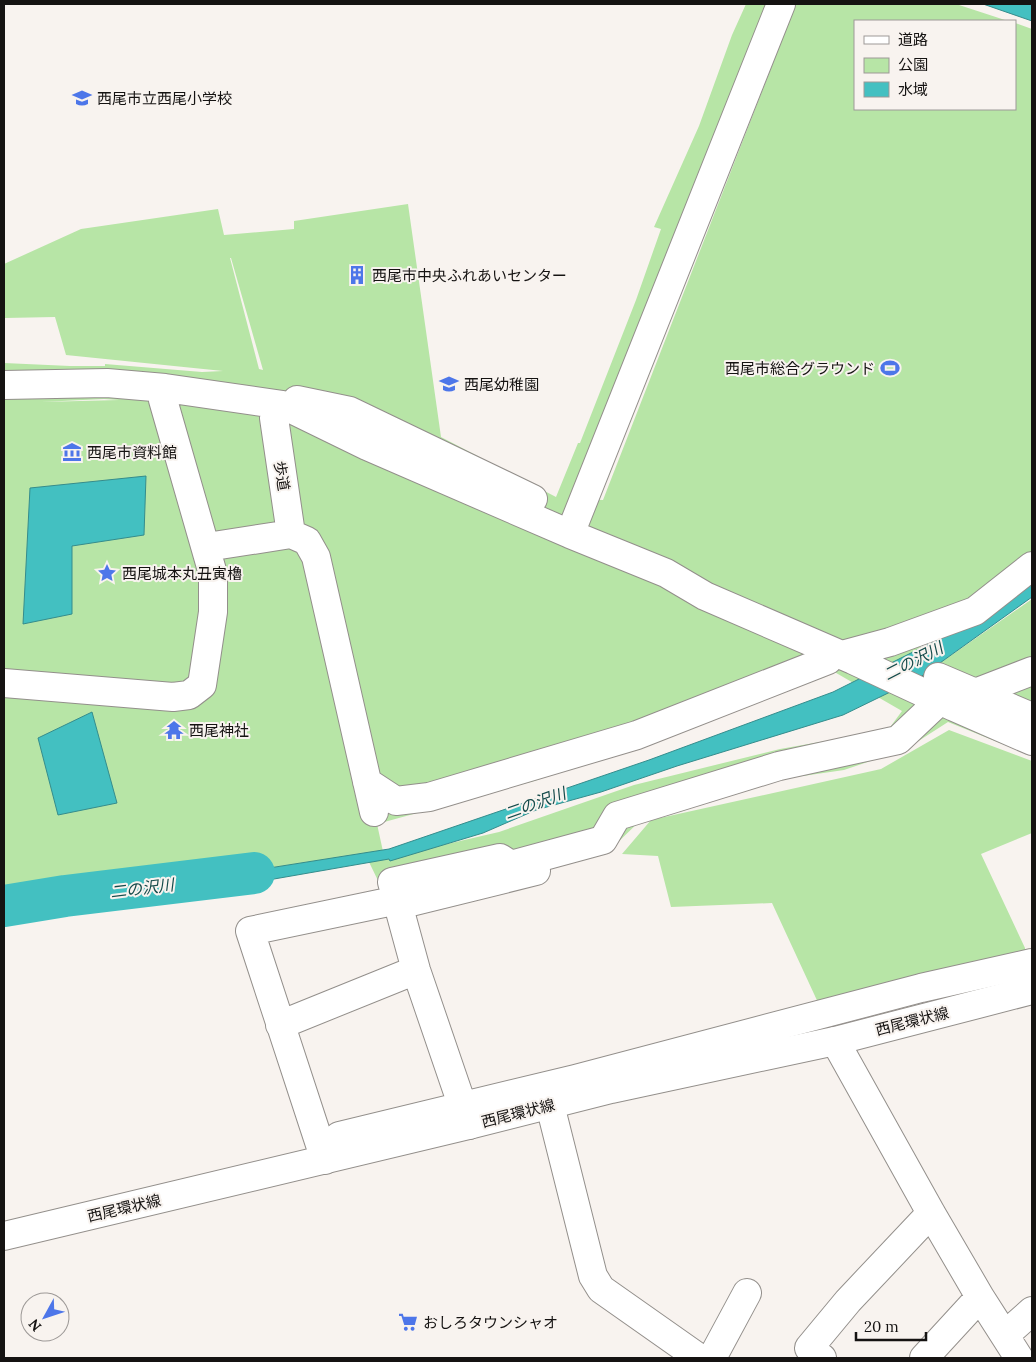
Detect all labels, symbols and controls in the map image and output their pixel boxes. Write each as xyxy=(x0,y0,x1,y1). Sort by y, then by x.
legend xyxy=(854,20,1016,110)
text: 道路 xyxy=(898,30,928,49)
text: 公園 xyxy=(898,55,928,74)
text: 水域 xyxy=(898,80,928,99)
school or university icon: 西尾市立西尾小学校 xyxy=(71,87,93,109)
place label: 西尾市立西尾小学校 xyxy=(97,89,232,108)
building icon: 西尾市中央ふれあいセンター xyxy=(346,264,368,286)
place label: 西尾市中央ふれあいセンター xyxy=(372,266,567,285)
sports icon: 西尾市総合グラウンド xyxy=(879,357,901,379)
place label: 西尾市総合グラウンド xyxy=(725,359,875,378)
school or university icon: 西尾幼稚園 xyxy=(438,373,460,395)
place label: 西尾幼稚園 xyxy=(464,375,539,394)
museum icon: 西尾市資料館 xyxy=(61,441,83,463)
place label: 西尾市資料館 xyxy=(87,443,177,462)
street label: 歩道 xyxy=(270,460,294,492)
place icon: 西尾城本丸丑寅櫓 xyxy=(96,562,118,584)
place label: 西尾城本丸丑寅櫓 xyxy=(122,564,242,583)
water label: 二の沢川 xyxy=(880,637,948,684)
temple icon: 西尾神社 xyxy=(163,719,185,741)
place label: 西尾神社 xyxy=(189,721,249,740)
water label: 二の沢川 xyxy=(502,782,570,823)
water label: 二の沢川 xyxy=(109,874,177,902)
street label: 西尾環状線 xyxy=(873,1003,951,1039)
street label: 西尾環状線 xyxy=(479,1095,557,1131)
street label: 西尾環状線 xyxy=(85,1190,163,1226)
north arrow xyxy=(20,1292,70,1342)
scale bar xyxy=(856,1310,926,1342)
supermarket icon: おしろタウンシャオ xyxy=(397,1311,419,1333)
place label: おしろタウンシャオ xyxy=(423,1313,558,1332)
text: N xyxy=(25,1315,45,1335)
text: 20 m xyxy=(864,1317,899,1336)

